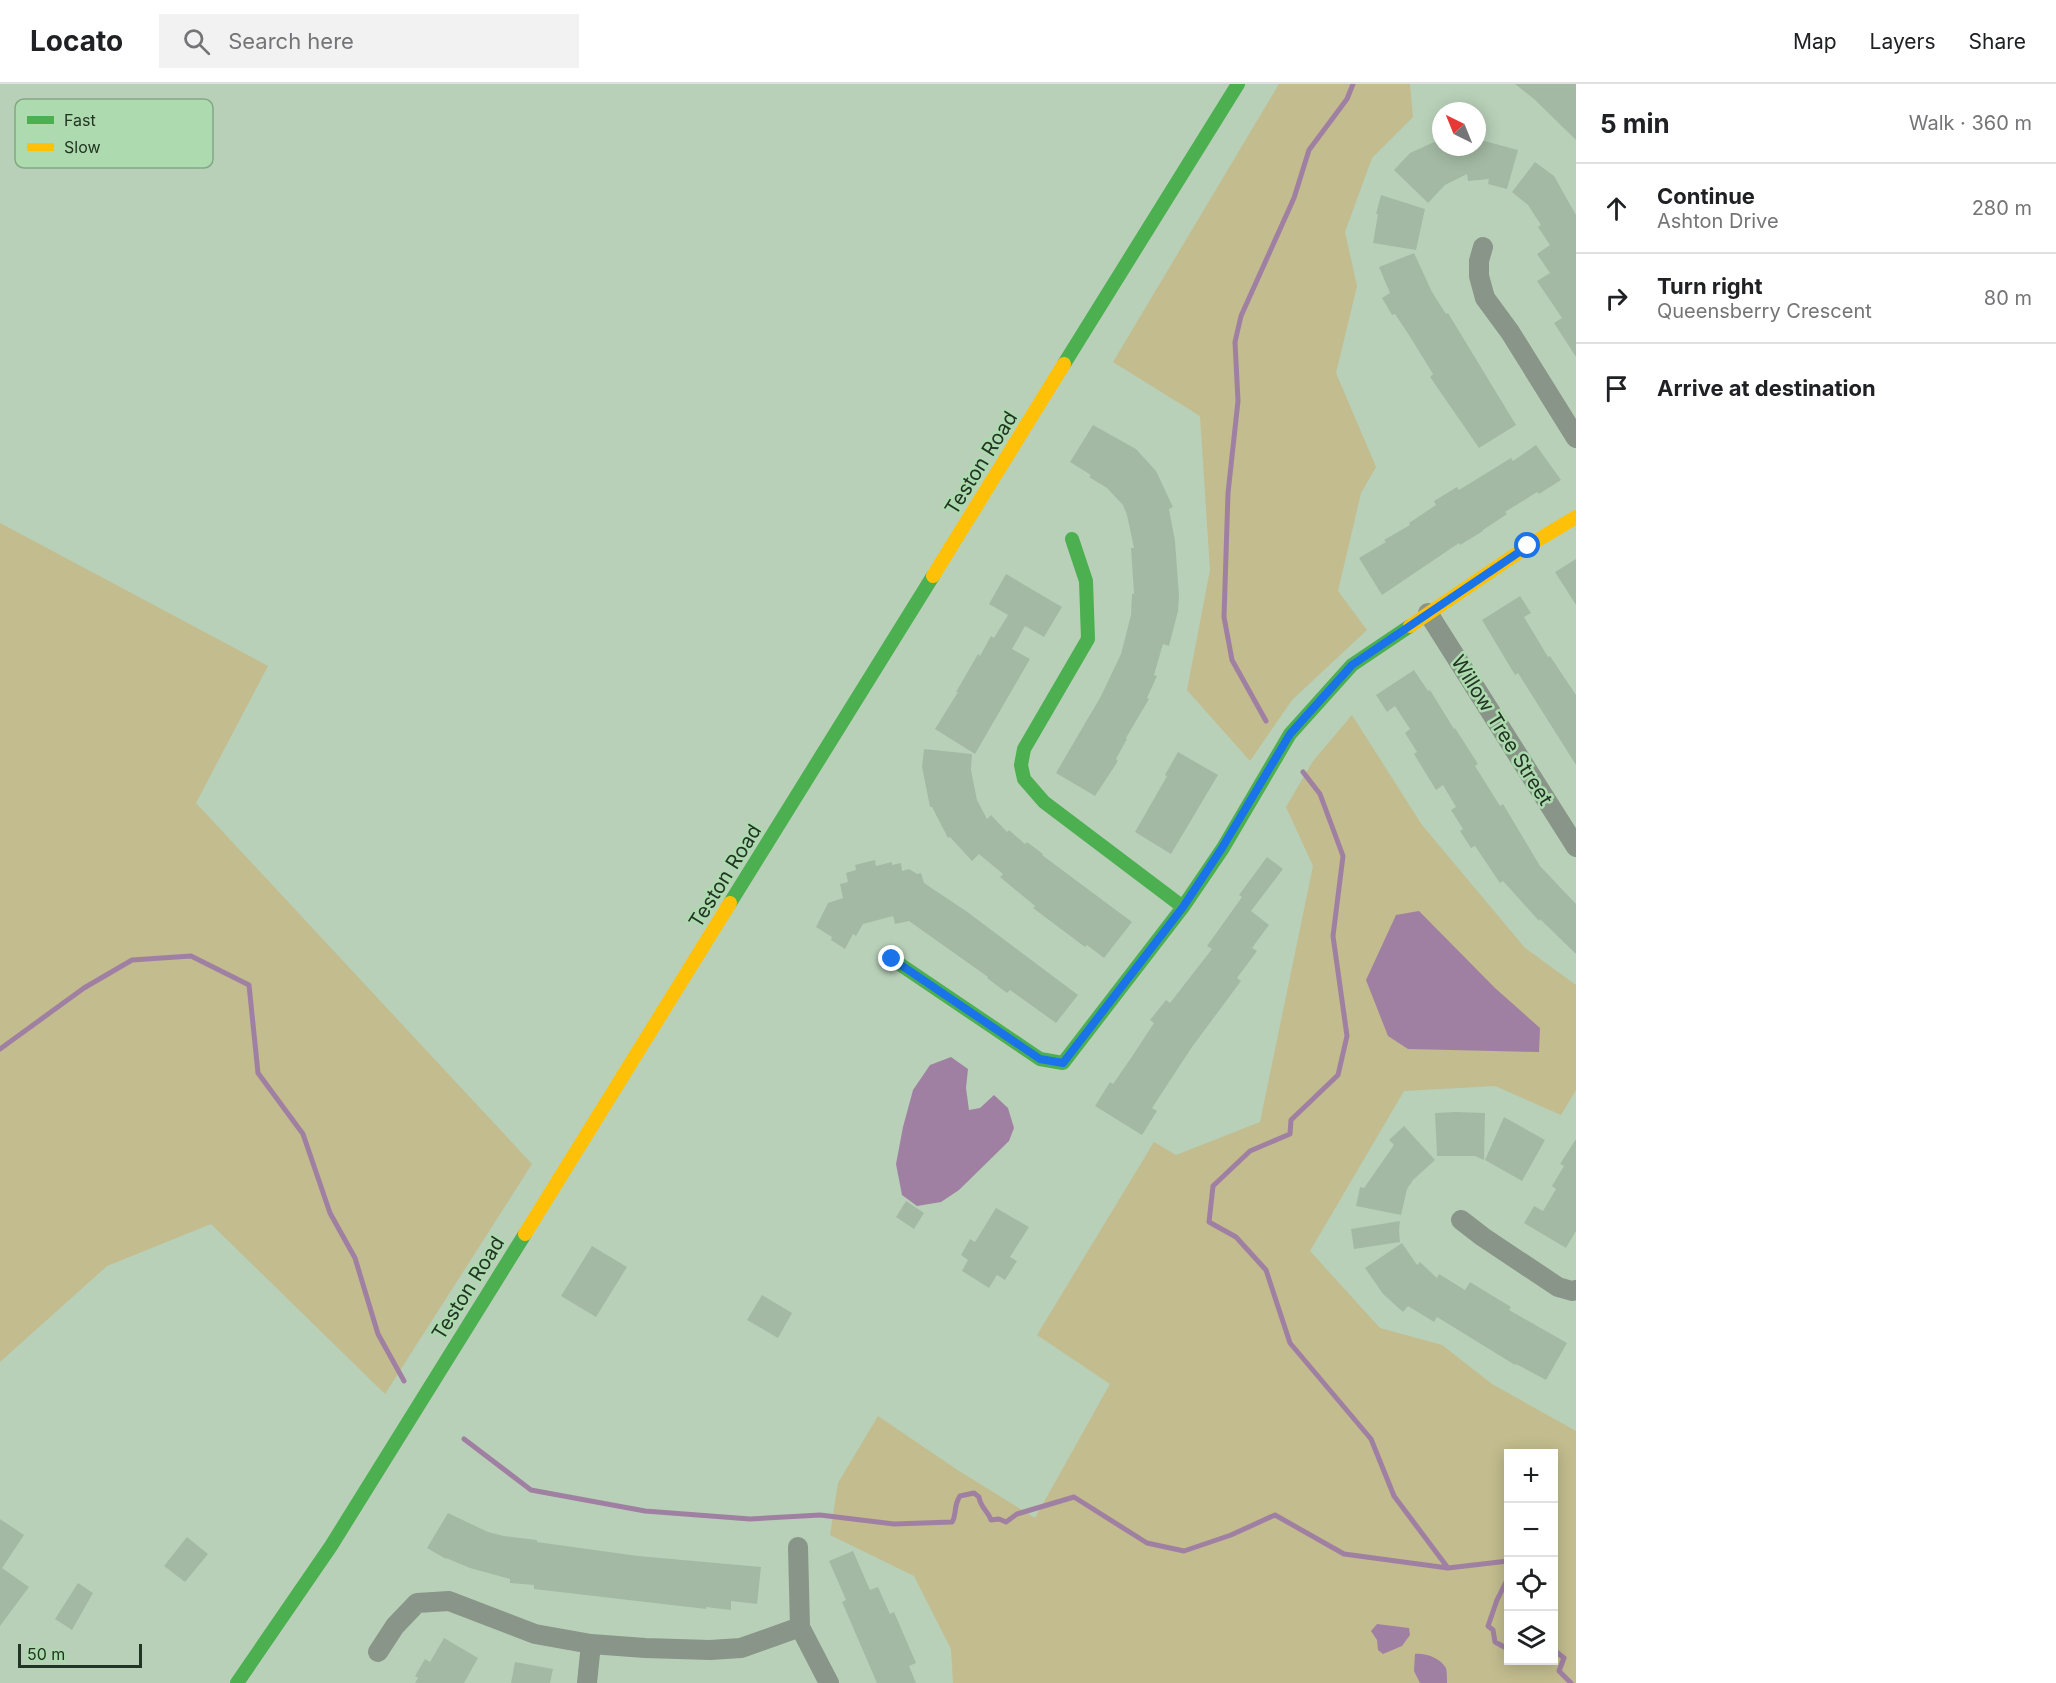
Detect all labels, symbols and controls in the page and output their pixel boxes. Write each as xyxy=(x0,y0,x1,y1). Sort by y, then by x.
search box xyxy=(159,14,579,68)
text: Locato xyxy=(30,24,123,58)
icon: search xyxy=(180,25,213,58)
text: Search here xyxy=(228,28,354,54)
text: Map xyxy=(1793,29,1837,54)
text: Layers xyxy=(1870,29,1936,54)
text: Share xyxy=(1969,29,2026,54)
legend xyxy=(15,99,213,168)
north arrow xyxy=(1432,102,1486,156)
text: 5 min xyxy=(1600,108,1670,139)
text: Fast xyxy=(64,110,96,130)
text: Walk · 360 m xyxy=(1909,111,2032,135)
text: Slow xyxy=(64,137,101,157)
text: Continue xyxy=(1657,183,1755,209)
icon: ahead xyxy=(1600,192,1633,225)
text: 280 m xyxy=(1972,196,2032,220)
text: Ashton Drive xyxy=(1657,209,1779,233)
text: Turn right xyxy=(1657,273,1763,299)
icon: right xyxy=(1600,282,1633,315)
text: 80 m xyxy=(1984,286,2032,310)
text: Queensberry Crescent xyxy=(1657,299,1872,323)
icon: arrive xyxy=(1600,372,1633,405)
text: Arrive at destination xyxy=(1657,375,1876,401)
street label: Teston Road xyxy=(940,407,1022,519)
route start xyxy=(1514,532,1540,558)
street label: Willow Tree Street xyxy=(1446,651,1558,810)
street label: Teston Road xyxy=(684,820,766,932)
route end xyxy=(878,945,904,971)
street label: Teston Road xyxy=(427,1232,509,1344)
map controls xyxy=(1504,1449,1558,1665)
button: + xyxy=(1504,1449,1558,1503)
button: − xyxy=(1504,1503,1558,1557)
button: locate xyxy=(1504,1557,1558,1611)
button: layers xyxy=(1504,1611,1558,1665)
scale bar xyxy=(18,1641,142,1668)
text: 50 m xyxy=(27,1644,65,1664)

